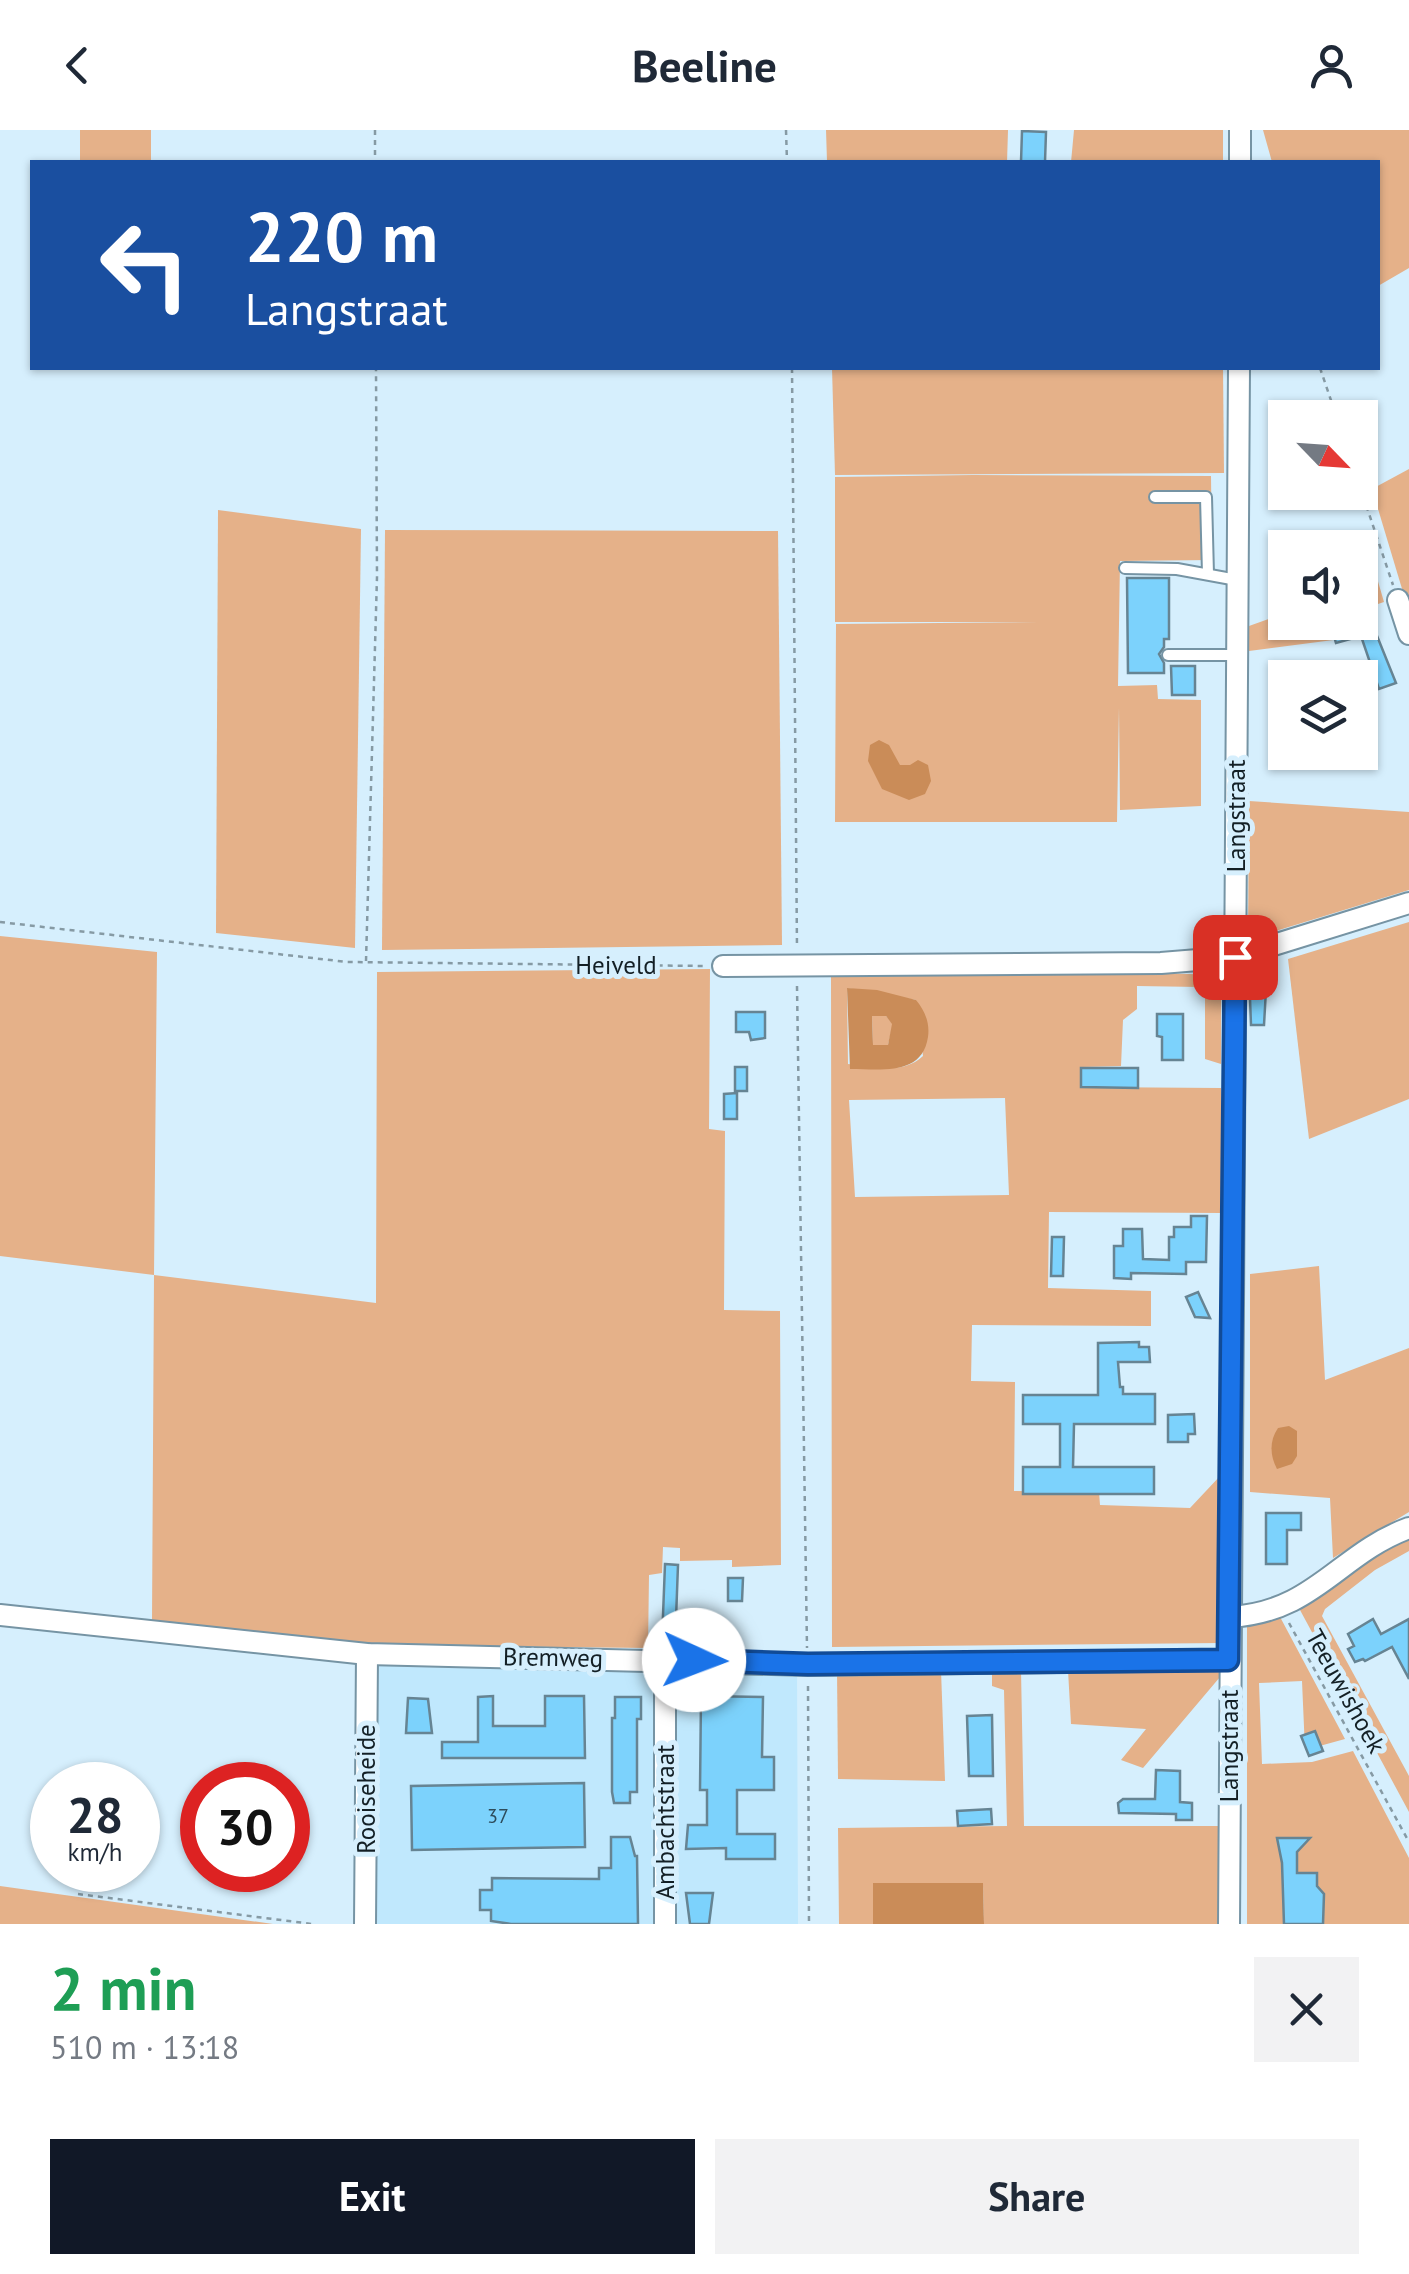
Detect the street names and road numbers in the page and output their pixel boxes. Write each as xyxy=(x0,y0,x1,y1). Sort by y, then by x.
street label: Langstraat xyxy=(1220,759,1252,872)
street label: Heiveld xyxy=(575,949,657,981)
street label: Teeuwishoek xyxy=(1299,1623,1393,1759)
street label: Bremweg xyxy=(503,1640,603,1674)
street label: Langstraat xyxy=(1213,1689,1245,1802)
street label: Rooiseheide xyxy=(350,1724,382,1854)
street label: Ambachtstraat xyxy=(649,1744,681,1900)

